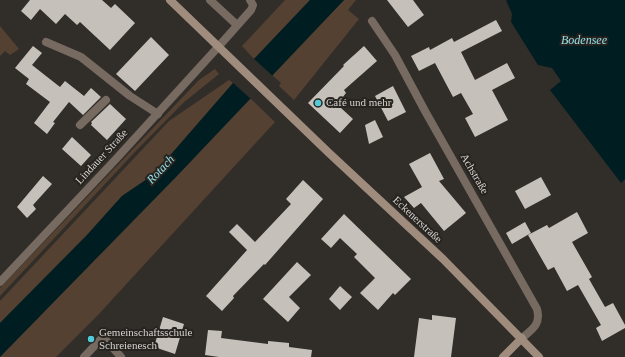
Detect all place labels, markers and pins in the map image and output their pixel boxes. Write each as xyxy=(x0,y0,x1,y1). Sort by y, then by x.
place label: Café und mehr xyxy=(326,96,391,110)
marker: Café und mehr xyxy=(313,98,323,108)
place label: Gemeinschaftsschule Schreienesch xyxy=(99,326,192,352)
marker: Gemeinschaftsschule Schreienesch xyxy=(86,334,96,344)

